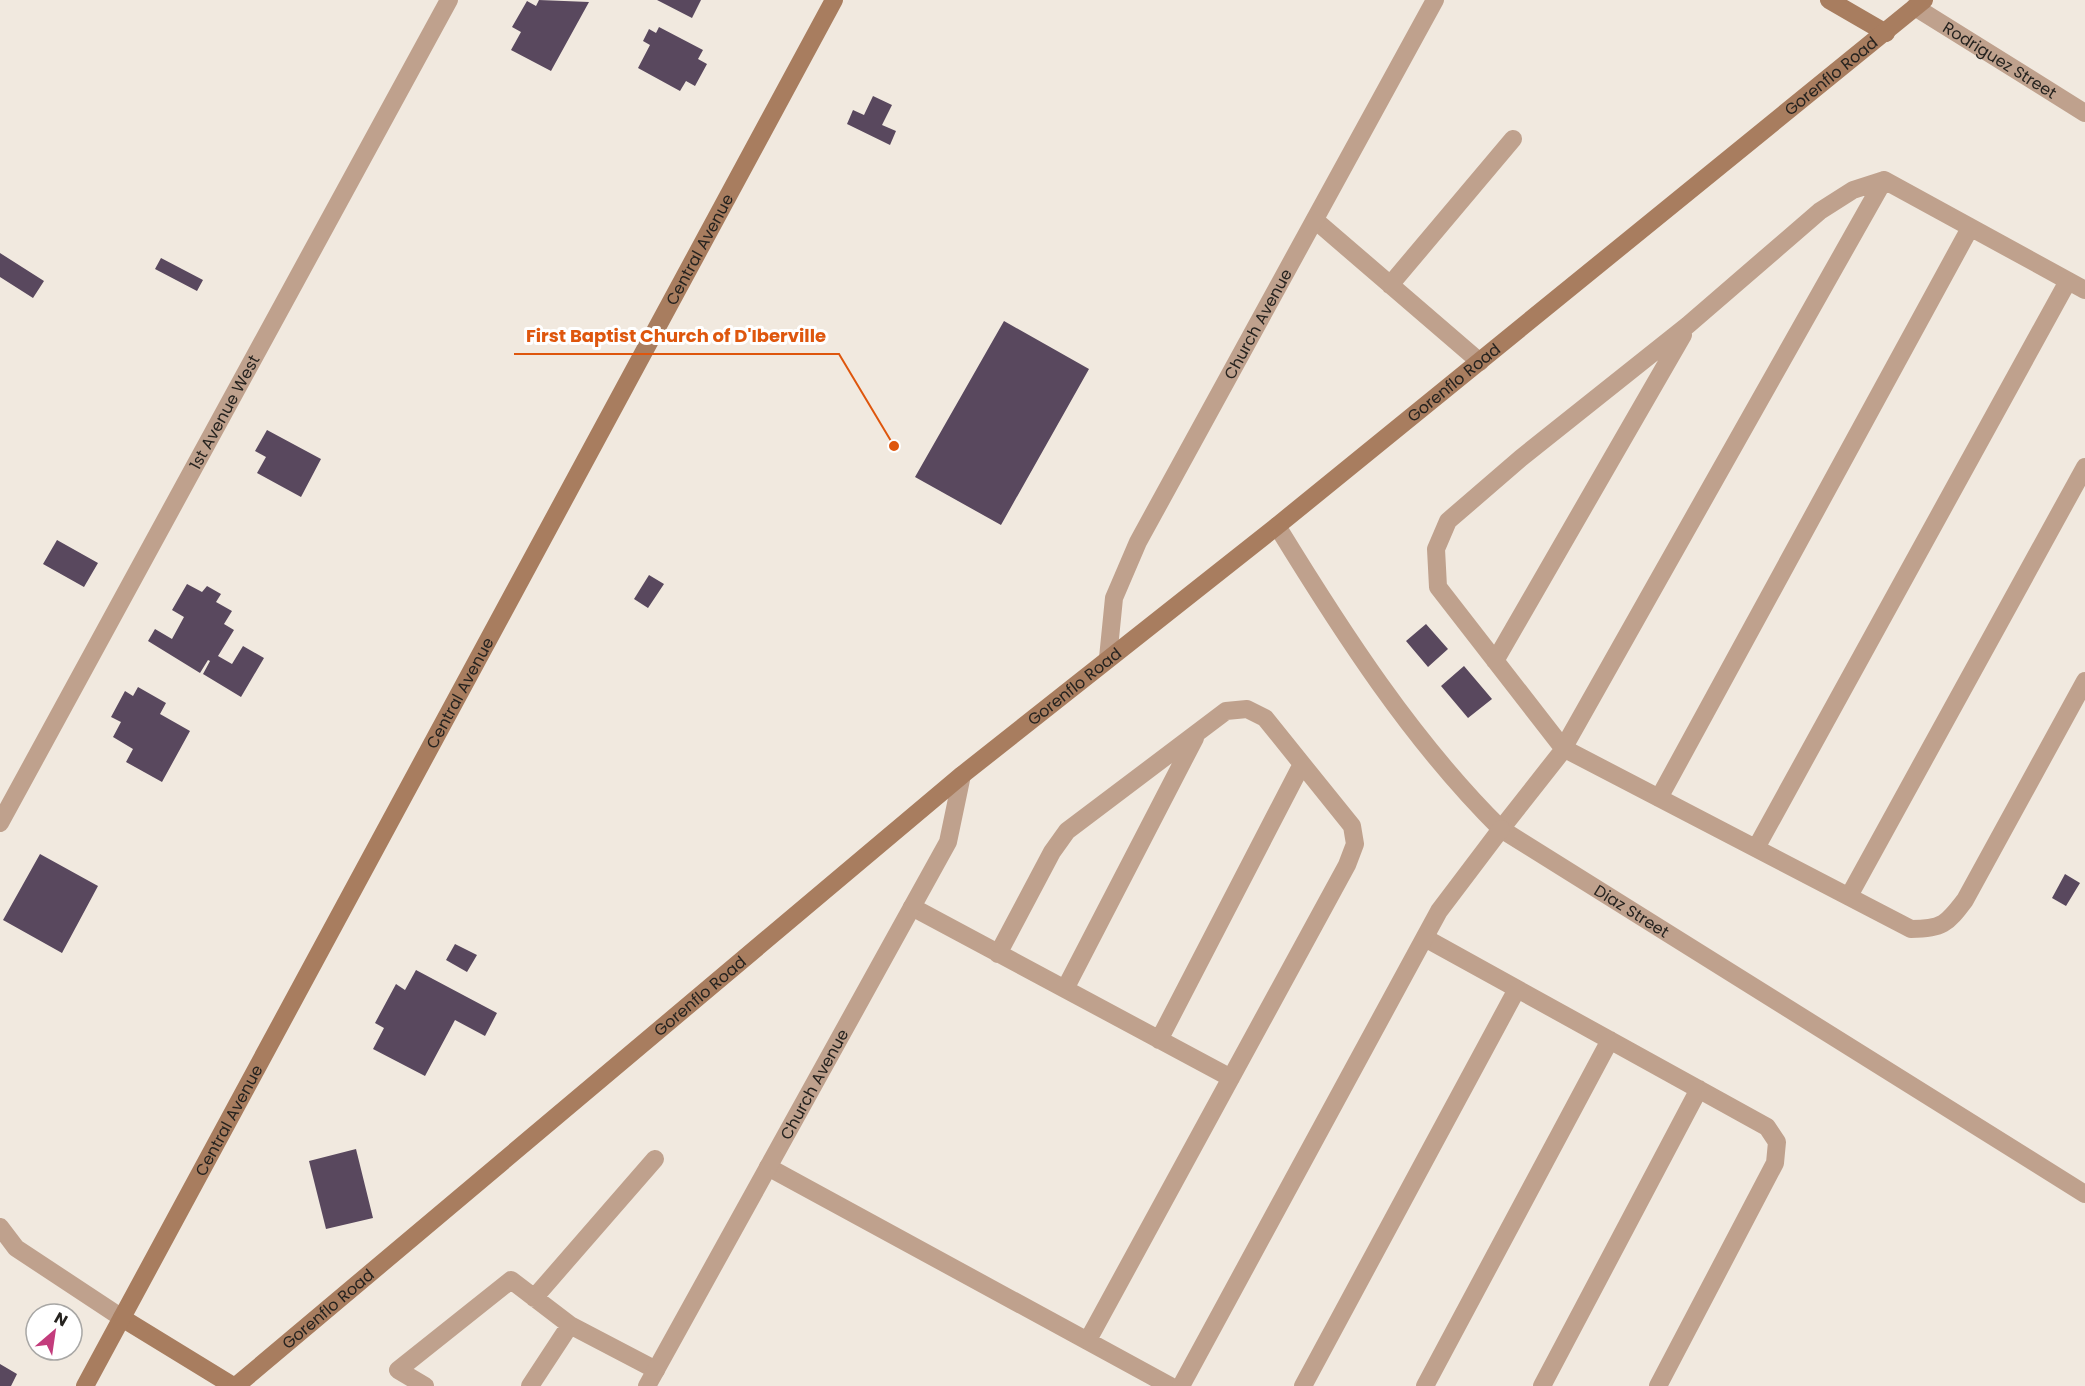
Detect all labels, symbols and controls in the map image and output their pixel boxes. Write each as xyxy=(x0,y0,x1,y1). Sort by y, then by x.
street label: Rodriguez Street xyxy=(1939,16,2061,104)
street label: Gorenflo Road xyxy=(1779,31,1882,121)
street label: Central Avenue xyxy=(660,189,739,309)
street label: Church Avenue xyxy=(1218,264,1297,383)
callout: First Baptist Church of D'Iberville xyxy=(514,318,839,354)
text: First Baptist Church of D'Iberville xyxy=(526,323,826,348)
street label: Gorenflo Road xyxy=(1402,337,1505,427)
street label: 1st Avenue West xyxy=(183,350,265,474)
street label: Central Avenue xyxy=(420,633,499,753)
street label: Gorenflo Road xyxy=(1022,642,1126,731)
street label: Diaz Street xyxy=(1590,879,1674,943)
street label: Gorenflo Road xyxy=(649,950,751,1041)
street label: Church Avenue xyxy=(774,1025,854,1144)
street label: Central Avenue xyxy=(189,1060,268,1180)
street label: Gorenflo Road xyxy=(277,1263,379,1354)
north arrow xyxy=(24,1302,84,1362)
text: N xyxy=(50,1306,72,1332)

